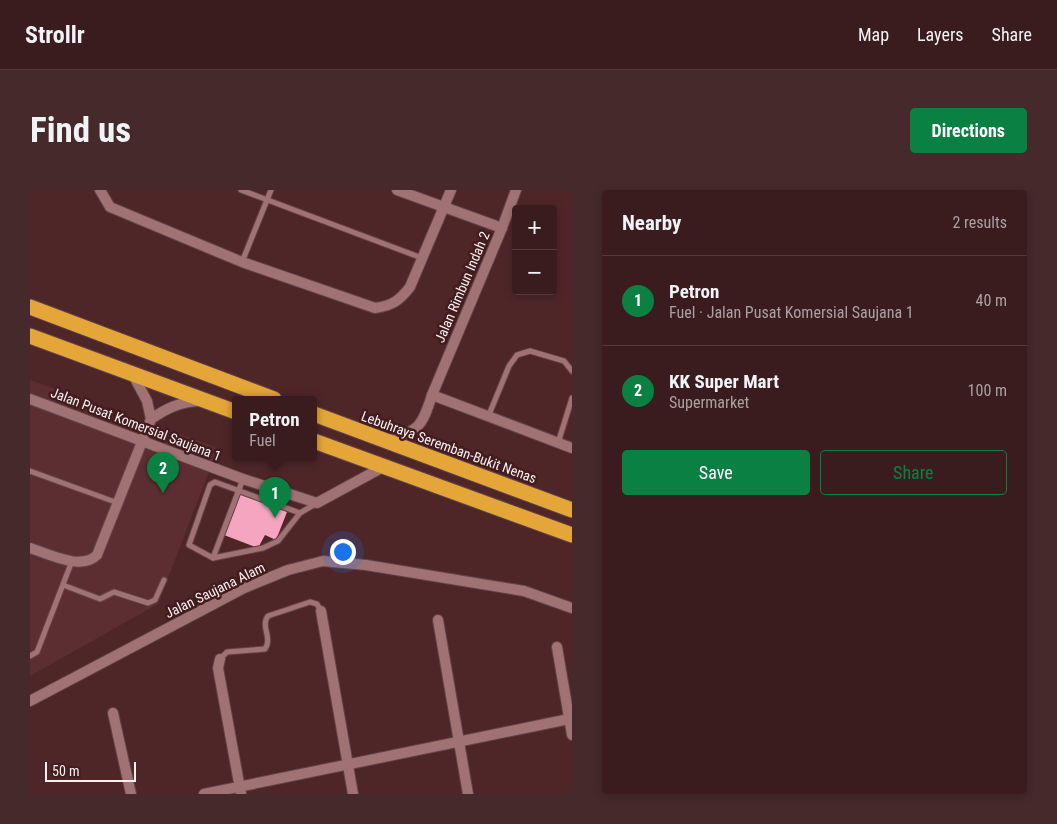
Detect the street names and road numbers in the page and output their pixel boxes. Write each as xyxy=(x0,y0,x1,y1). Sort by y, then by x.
street label: Jalan Rimbun Indah 2 xyxy=(431,229,493,345)
street label: Jalan Pusat Komersial Saujana 1 xyxy=(49,384,223,464)
street label: Lebuhraya Seremban-Bukit Nenas xyxy=(359,408,539,486)
street label: Jalan Saujana Alam xyxy=(162,559,268,621)

